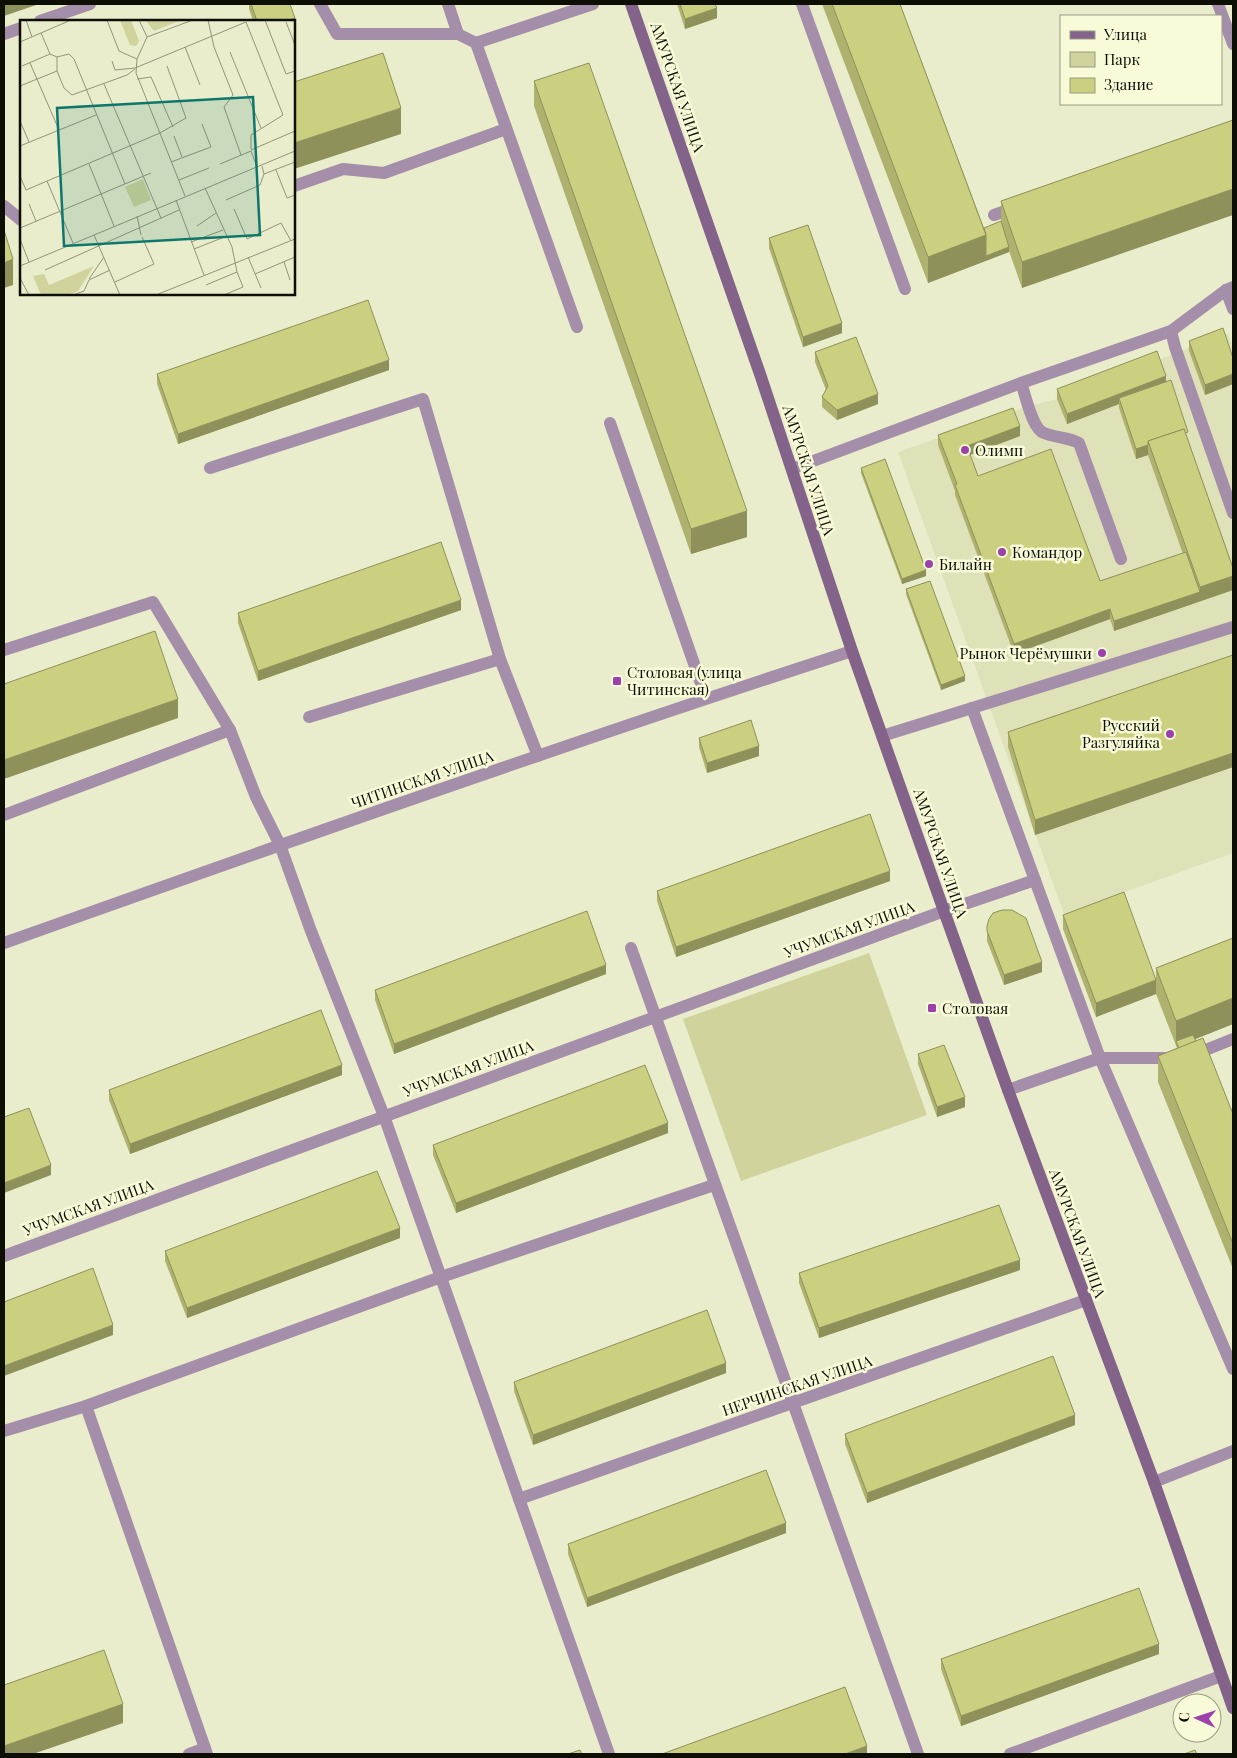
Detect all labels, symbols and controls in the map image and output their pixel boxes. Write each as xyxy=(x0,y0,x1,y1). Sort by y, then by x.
legend xyxy=(1060,15,1222,105)
street label: АМУРСКАЯ УЛИЦА xyxy=(646,18,710,155)
inset map xyxy=(20,20,295,295)
text: Улица xyxy=(1103,24,1147,44)
text: Парк xyxy=(1104,49,1140,69)
text: Здание xyxy=(1104,74,1153,94)
street label: АМУРСКАЯ УЛИЦА xyxy=(778,401,840,538)
place label: Олимп xyxy=(975,440,1023,460)
marker: Олимп xyxy=(959,444,971,456)
place label: Командор xyxy=(1012,542,1083,562)
marker: Командор xyxy=(996,546,1008,558)
place label: Билайн xyxy=(939,554,992,574)
marker: Билайн xyxy=(923,558,935,570)
place label: Рынок Черёмушки xyxy=(960,643,1092,663)
marker: Рынок Черёмушки xyxy=(1096,647,1108,659)
place label: Столовая (улица Читинская) xyxy=(627,662,742,699)
marker: Столовая (улица Читинская) xyxy=(611,675,623,687)
place label: Русский Разгуляйка xyxy=(1082,715,1161,752)
marker: Русский Разгуляйка xyxy=(1164,728,1176,740)
street label: ЧИТИНСКАЯ УЛИЦА xyxy=(348,745,496,813)
street label: АМУРСКАЯ УЛИЦА xyxy=(909,784,973,921)
street label: УЧУМСКАЯ УЛИЦА xyxy=(780,896,918,962)
place label: Столовая xyxy=(942,998,1008,1018)
marker: Столовая xyxy=(926,1002,938,1014)
street label: УЧУМСКАЯ УЛИЦА xyxy=(399,1035,537,1101)
street label: АМУРСКАЯ УЛИЦА xyxy=(1045,1165,1111,1301)
street label: УЧУМСКАЯ УЛИЦА xyxy=(19,1174,157,1240)
street label: НЕРЧИНСКАЯ УЛИЦА xyxy=(719,1350,875,1420)
north arrow xyxy=(1172,1693,1222,1743)
text: С xyxy=(1174,1712,1193,1723)

